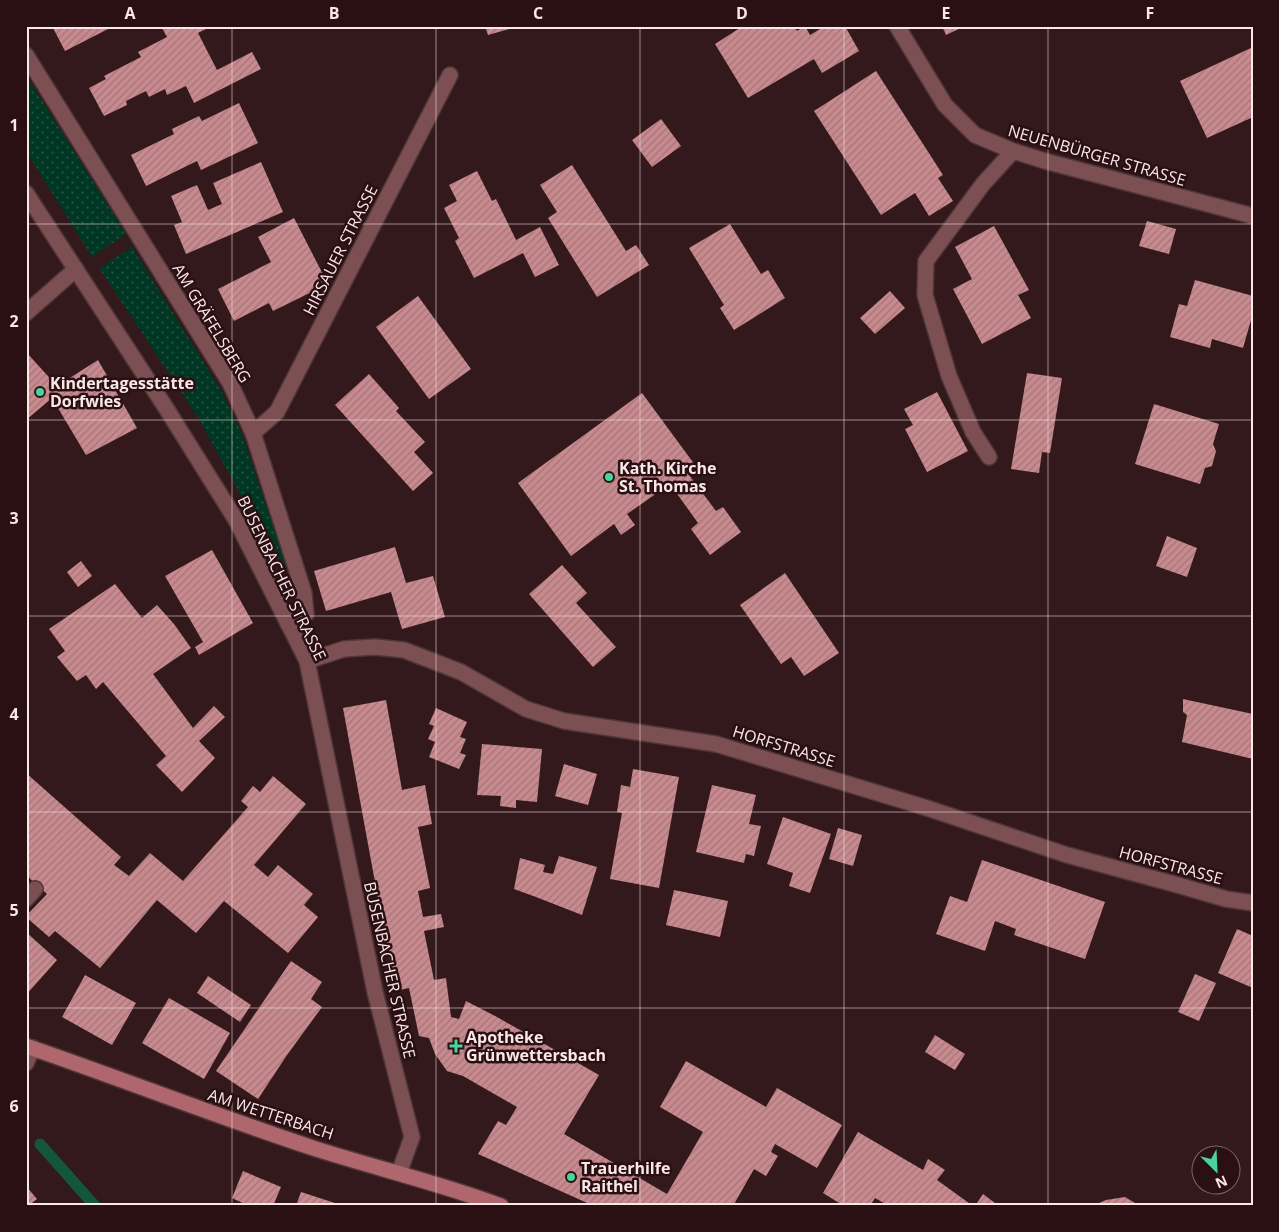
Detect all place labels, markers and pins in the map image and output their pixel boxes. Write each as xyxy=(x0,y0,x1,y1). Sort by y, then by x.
place label: Kindertagesstätte Dorfwies xyxy=(50,372,194,412)
marker: Kindertagesstätte Dorfwies xyxy=(34,386,46,398)
place label: Kath. Kirche St. Thomas xyxy=(619,457,716,497)
marker: Kath. Kirche St. Thomas xyxy=(603,471,615,483)
place label: Apotheke Grünwettersbach xyxy=(466,1026,606,1066)
marker: Apotheke Grünwettersbach xyxy=(450,1040,462,1052)
place label: Trauerhilfe Raithel xyxy=(581,1157,670,1197)
marker: Trauerhilfe Raithel xyxy=(565,1171,577,1183)

